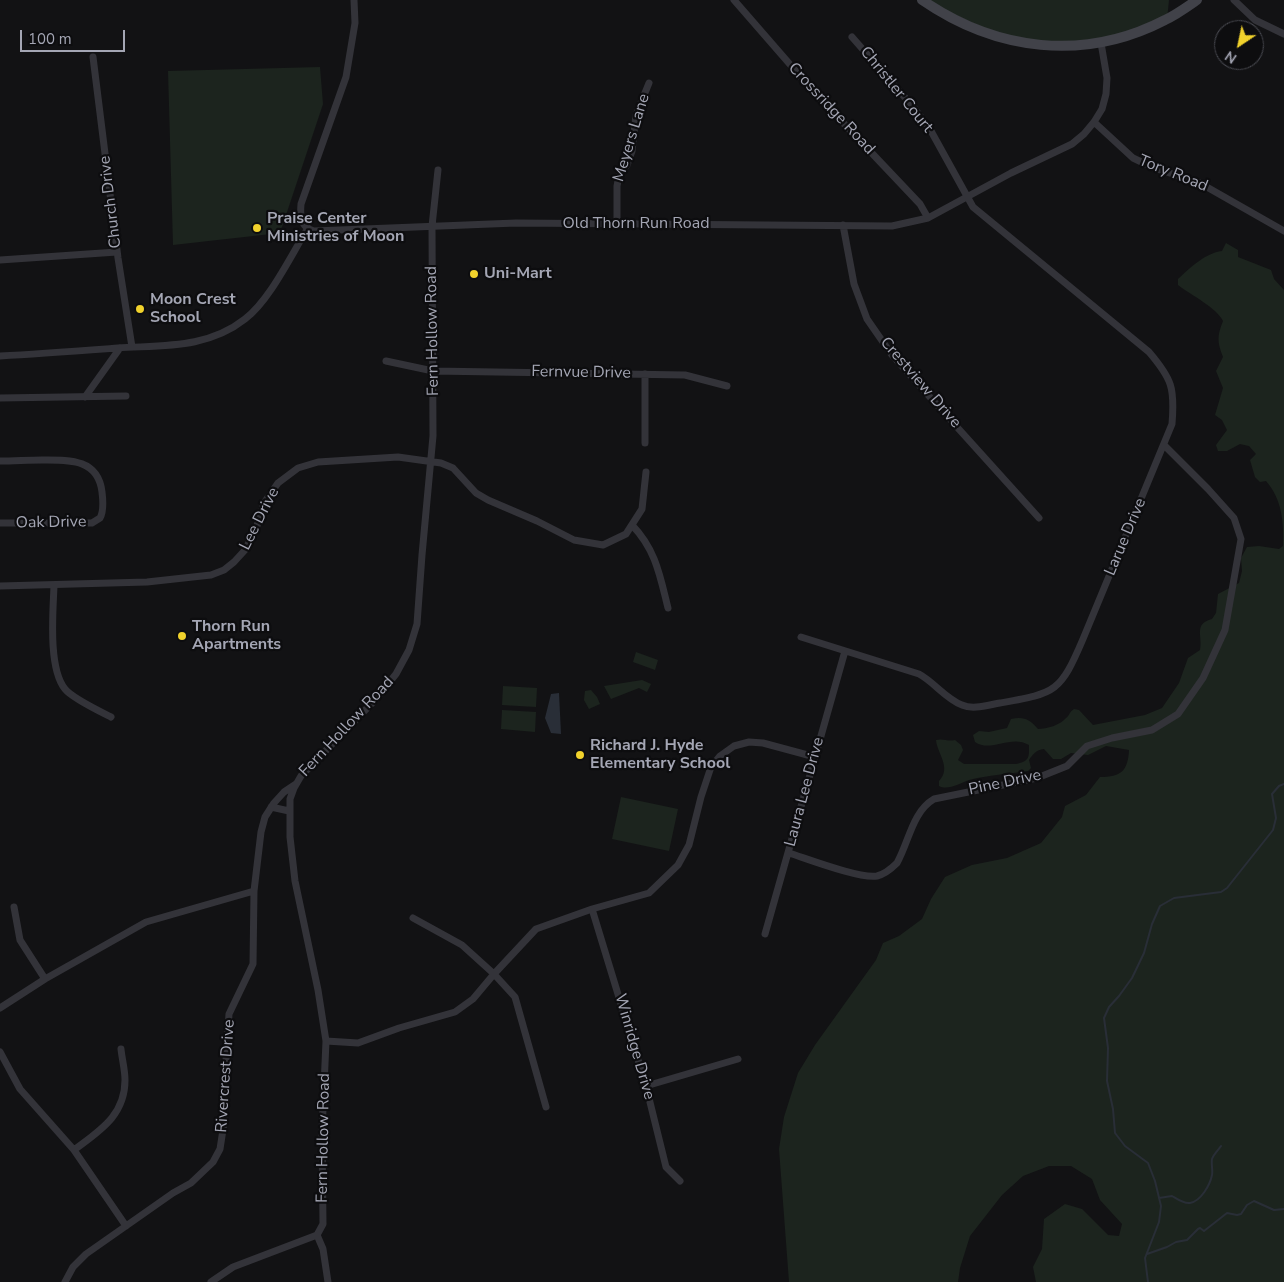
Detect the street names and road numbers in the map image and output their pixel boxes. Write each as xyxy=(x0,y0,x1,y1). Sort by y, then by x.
street label: Christler Court xyxy=(855,43,937,137)
street label: Crossridge Road xyxy=(784,59,878,159)
street label: Meyers Lane xyxy=(610,92,654,184)
street label: Tory Road xyxy=(1136,151,1210,197)
street label: Church Drive xyxy=(96,155,126,249)
street label: Old Thorn Run Road xyxy=(562,214,710,234)
street label: Fern Hollow Road xyxy=(422,266,444,396)
street label: Crestview Drive xyxy=(875,334,965,432)
street label: Fernvue Drive xyxy=(531,363,631,383)
street label: Lee Drive xyxy=(236,484,284,554)
street label: Larue Drive xyxy=(1101,495,1151,579)
street label: Oak Drive xyxy=(15,513,87,533)
street label: Fern Hollow Road xyxy=(296,673,398,781)
street label: Laura Lee Drive xyxy=(781,735,829,849)
street label: Pine Drive xyxy=(967,766,1043,800)
street label: Winridge Drive xyxy=(610,992,658,1102)
street label: Rivercrest Drive xyxy=(212,1019,240,1133)
street label: Fern Hollow Road xyxy=(313,1073,335,1203)

